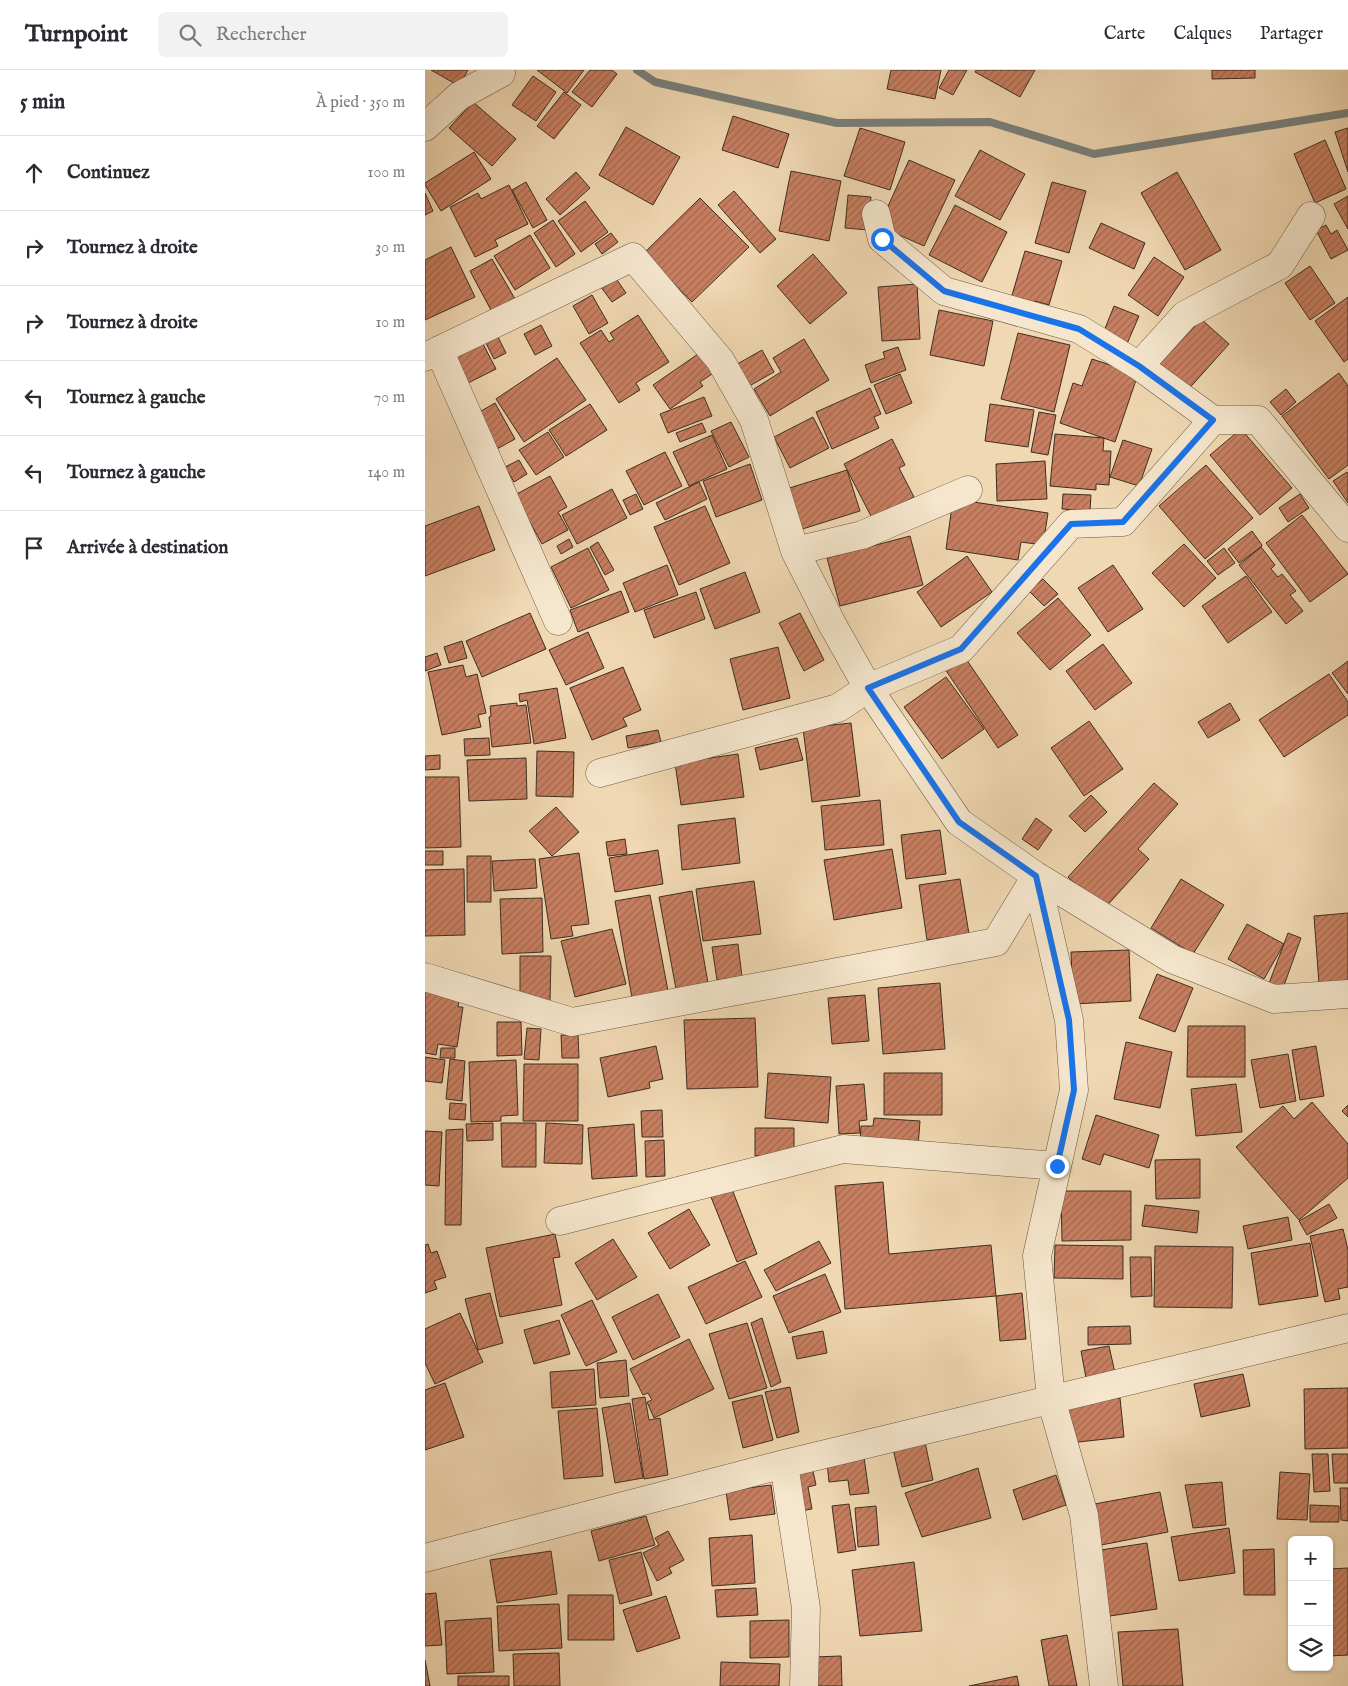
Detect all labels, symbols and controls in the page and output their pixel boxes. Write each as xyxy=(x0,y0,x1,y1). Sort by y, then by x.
search box xyxy=(158,12,508,57)
text: Turnpoint xyxy=(25,19,128,50)
icon: search xyxy=(176,21,204,49)
text: Rechercher xyxy=(216,23,307,47)
text: Carte xyxy=(1104,23,1145,46)
text: Calques xyxy=(1173,23,1232,46)
text: Partager xyxy=(1260,23,1323,46)
text: 5 min xyxy=(20,89,65,116)
text: À pied · 350 m xyxy=(316,93,405,113)
icon: ahead xyxy=(20,159,48,187)
text: Continuez xyxy=(67,161,150,185)
text: 100 m xyxy=(368,163,405,183)
route start xyxy=(871,228,894,251)
icon: right xyxy=(20,234,48,262)
text: Tournez à droite xyxy=(67,236,198,260)
text: 30 m xyxy=(375,238,405,258)
icon: right xyxy=(20,309,48,337)
text: Tournez à droite xyxy=(67,311,198,335)
text: 10 m xyxy=(375,313,405,333)
icon: left xyxy=(20,384,48,412)
text: Tournez à gauche xyxy=(67,386,206,410)
text: 70 m xyxy=(374,388,405,408)
icon: left xyxy=(20,459,48,487)
text: Tournez à gauche xyxy=(67,461,206,485)
text: 140 m xyxy=(367,463,405,483)
icon: arrive xyxy=(20,534,48,562)
text: Arrivée à destination xyxy=(67,536,228,560)
route end xyxy=(1046,1155,1069,1178)
map controls xyxy=(1288,1536,1333,1671)
button: + xyxy=(1288,1536,1333,1581)
button: − xyxy=(1288,1581,1333,1626)
button: layers xyxy=(1288,1626,1333,1671)

